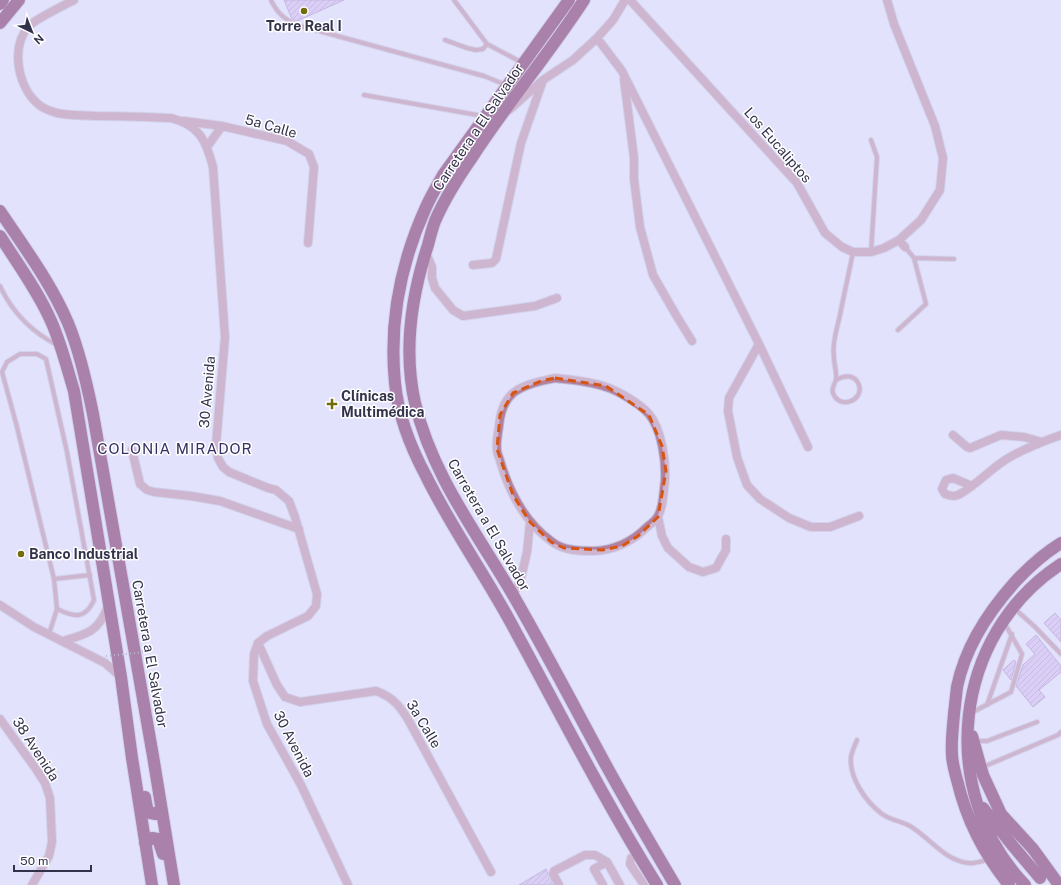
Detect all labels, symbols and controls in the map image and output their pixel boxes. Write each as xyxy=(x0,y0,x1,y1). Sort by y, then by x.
marker: Torre Real I xyxy=(299,6,309,16)
north arrow xyxy=(12,12,52,52)
place label: Torre Real I xyxy=(266,18,342,34)
text: N xyxy=(32,32,46,47)
street label: Carretera a El Salvador xyxy=(429,60,527,194)
street label: Los Eucaliptos xyxy=(741,104,815,186)
street label: 5a Calle xyxy=(243,111,299,141)
street label: 30 Avenida xyxy=(196,355,218,429)
place label: Clínicas Multimédica xyxy=(341,388,424,420)
marker: Clínicas Multimédica xyxy=(326,398,338,410)
district label: COLONIA MIRADOR xyxy=(97,440,253,457)
street label: Carretera a El Salvador xyxy=(445,456,533,594)
place label: Banco Industrial xyxy=(29,546,139,562)
marker: Banco Industrial xyxy=(16,549,26,559)
street label: Carretera a El Salvador xyxy=(129,579,171,729)
street label: 3a Calle xyxy=(403,697,445,751)
street label: 30 Avenida xyxy=(270,708,318,780)
street label: 38 Avenida xyxy=(9,714,63,784)
scale bar xyxy=(14,847,91,873)
text: 50 m xyxy=(20,854,48,868)

